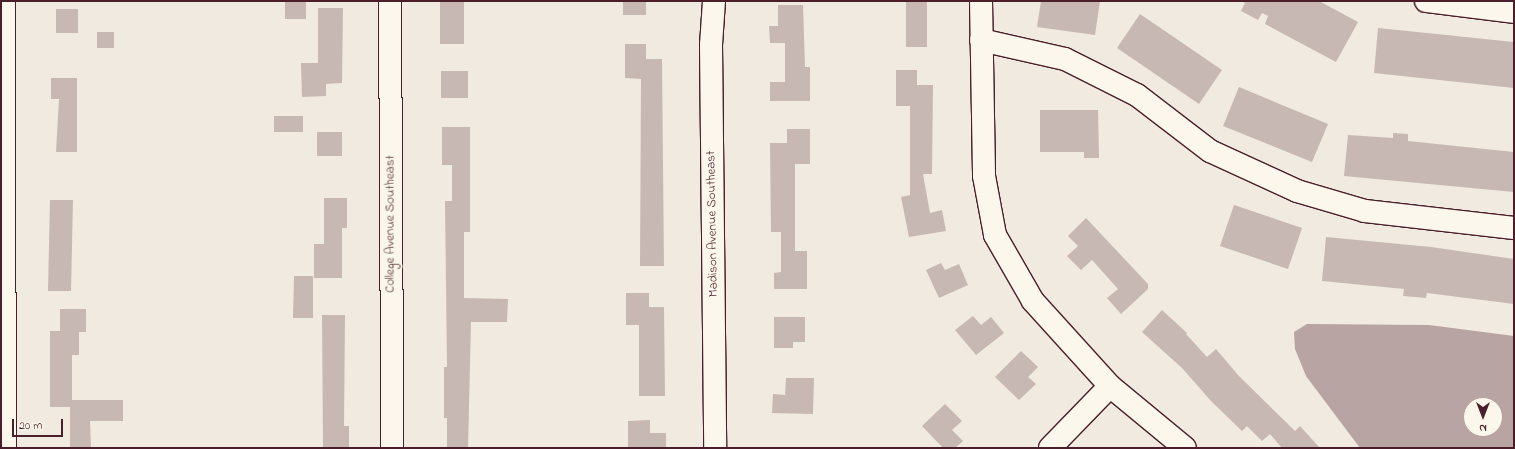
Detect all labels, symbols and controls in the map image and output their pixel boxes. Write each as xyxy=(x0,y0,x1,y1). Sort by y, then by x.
street label: Madison Avenue Southeast xyxy=(704,151,722,297)
street label: College Avenue Southeast xyxy=(383,155,399,293)
north arrow xyxy=(1463,397,1503,437)
scale bar xyxy=(14,411,65,437)
text: 20 m xyxy=(19,417,42,435)
text: N xyxy=(1479,420,1487,436)

